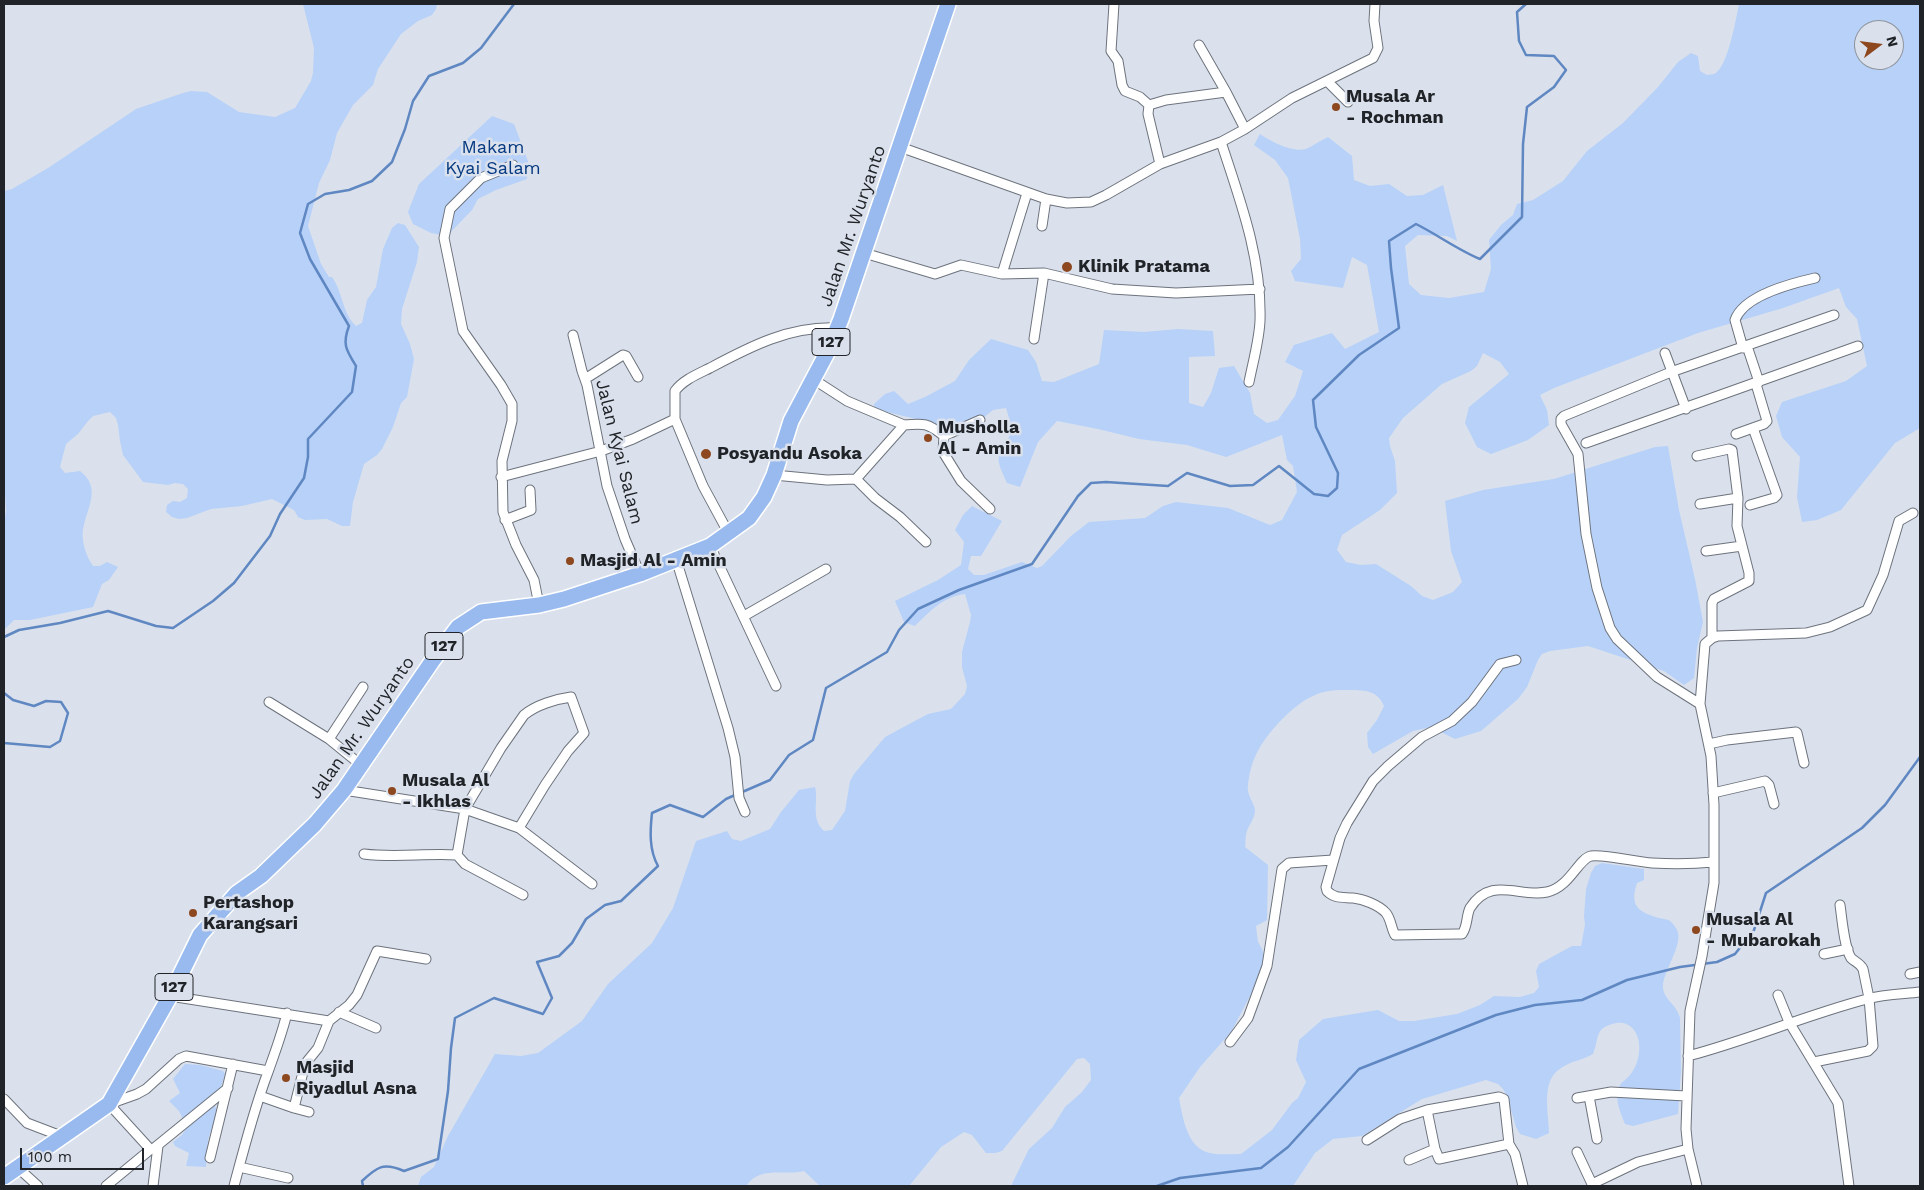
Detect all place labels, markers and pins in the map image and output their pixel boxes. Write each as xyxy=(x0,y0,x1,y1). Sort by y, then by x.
place label: Musala Ar - Rochman xyxy=(1346,86,1444,128)
marker: Musala Ar - Rochman xyxy=(1330,101,1342,113)
place label: Klinik Pratama xyxy=(1078,256,1210,278)
marker: Klinik Pratama xyxy=(1060,260,1074,274)
place label: Musholla Al - Amin xyxy=(938,417,1021,459)
marker: Musholla Al - Amin xyxy=(922,432,934,444)
place label: Posyandu Asoka xyxy=(717,443,862,465)
marker: Posyandu Asoka xyxy=(699,447,713,461)
place label: Masjid Al - Amin xyxy=(580,550,727,572)
marker: Masjid Al - Amin xyxy=(564,555,576,567)
place label: Musala Al - Ikhlas xyxy=(402,770,489,812)
marker: Musala Al - Ikhlas xyxy=(386,785,398,797)
place label: Pertashop Karangsari xyxy=(203,892,298,934)
marker: Pertashop Karangsari xyxy=(187,907,199,919)
place label: Musala Al - Mubarokah xyxy=(1706,909,1821,952)
marker: Musala Al - Mubarokah xyxy=(1690,924,1702,936)
place label: Masjid Riyadlul Asna xyxy=(296,1057,417,1100)
marker: Masjid Riyadlul Asna xyxy=(280,1072,292,1084)

